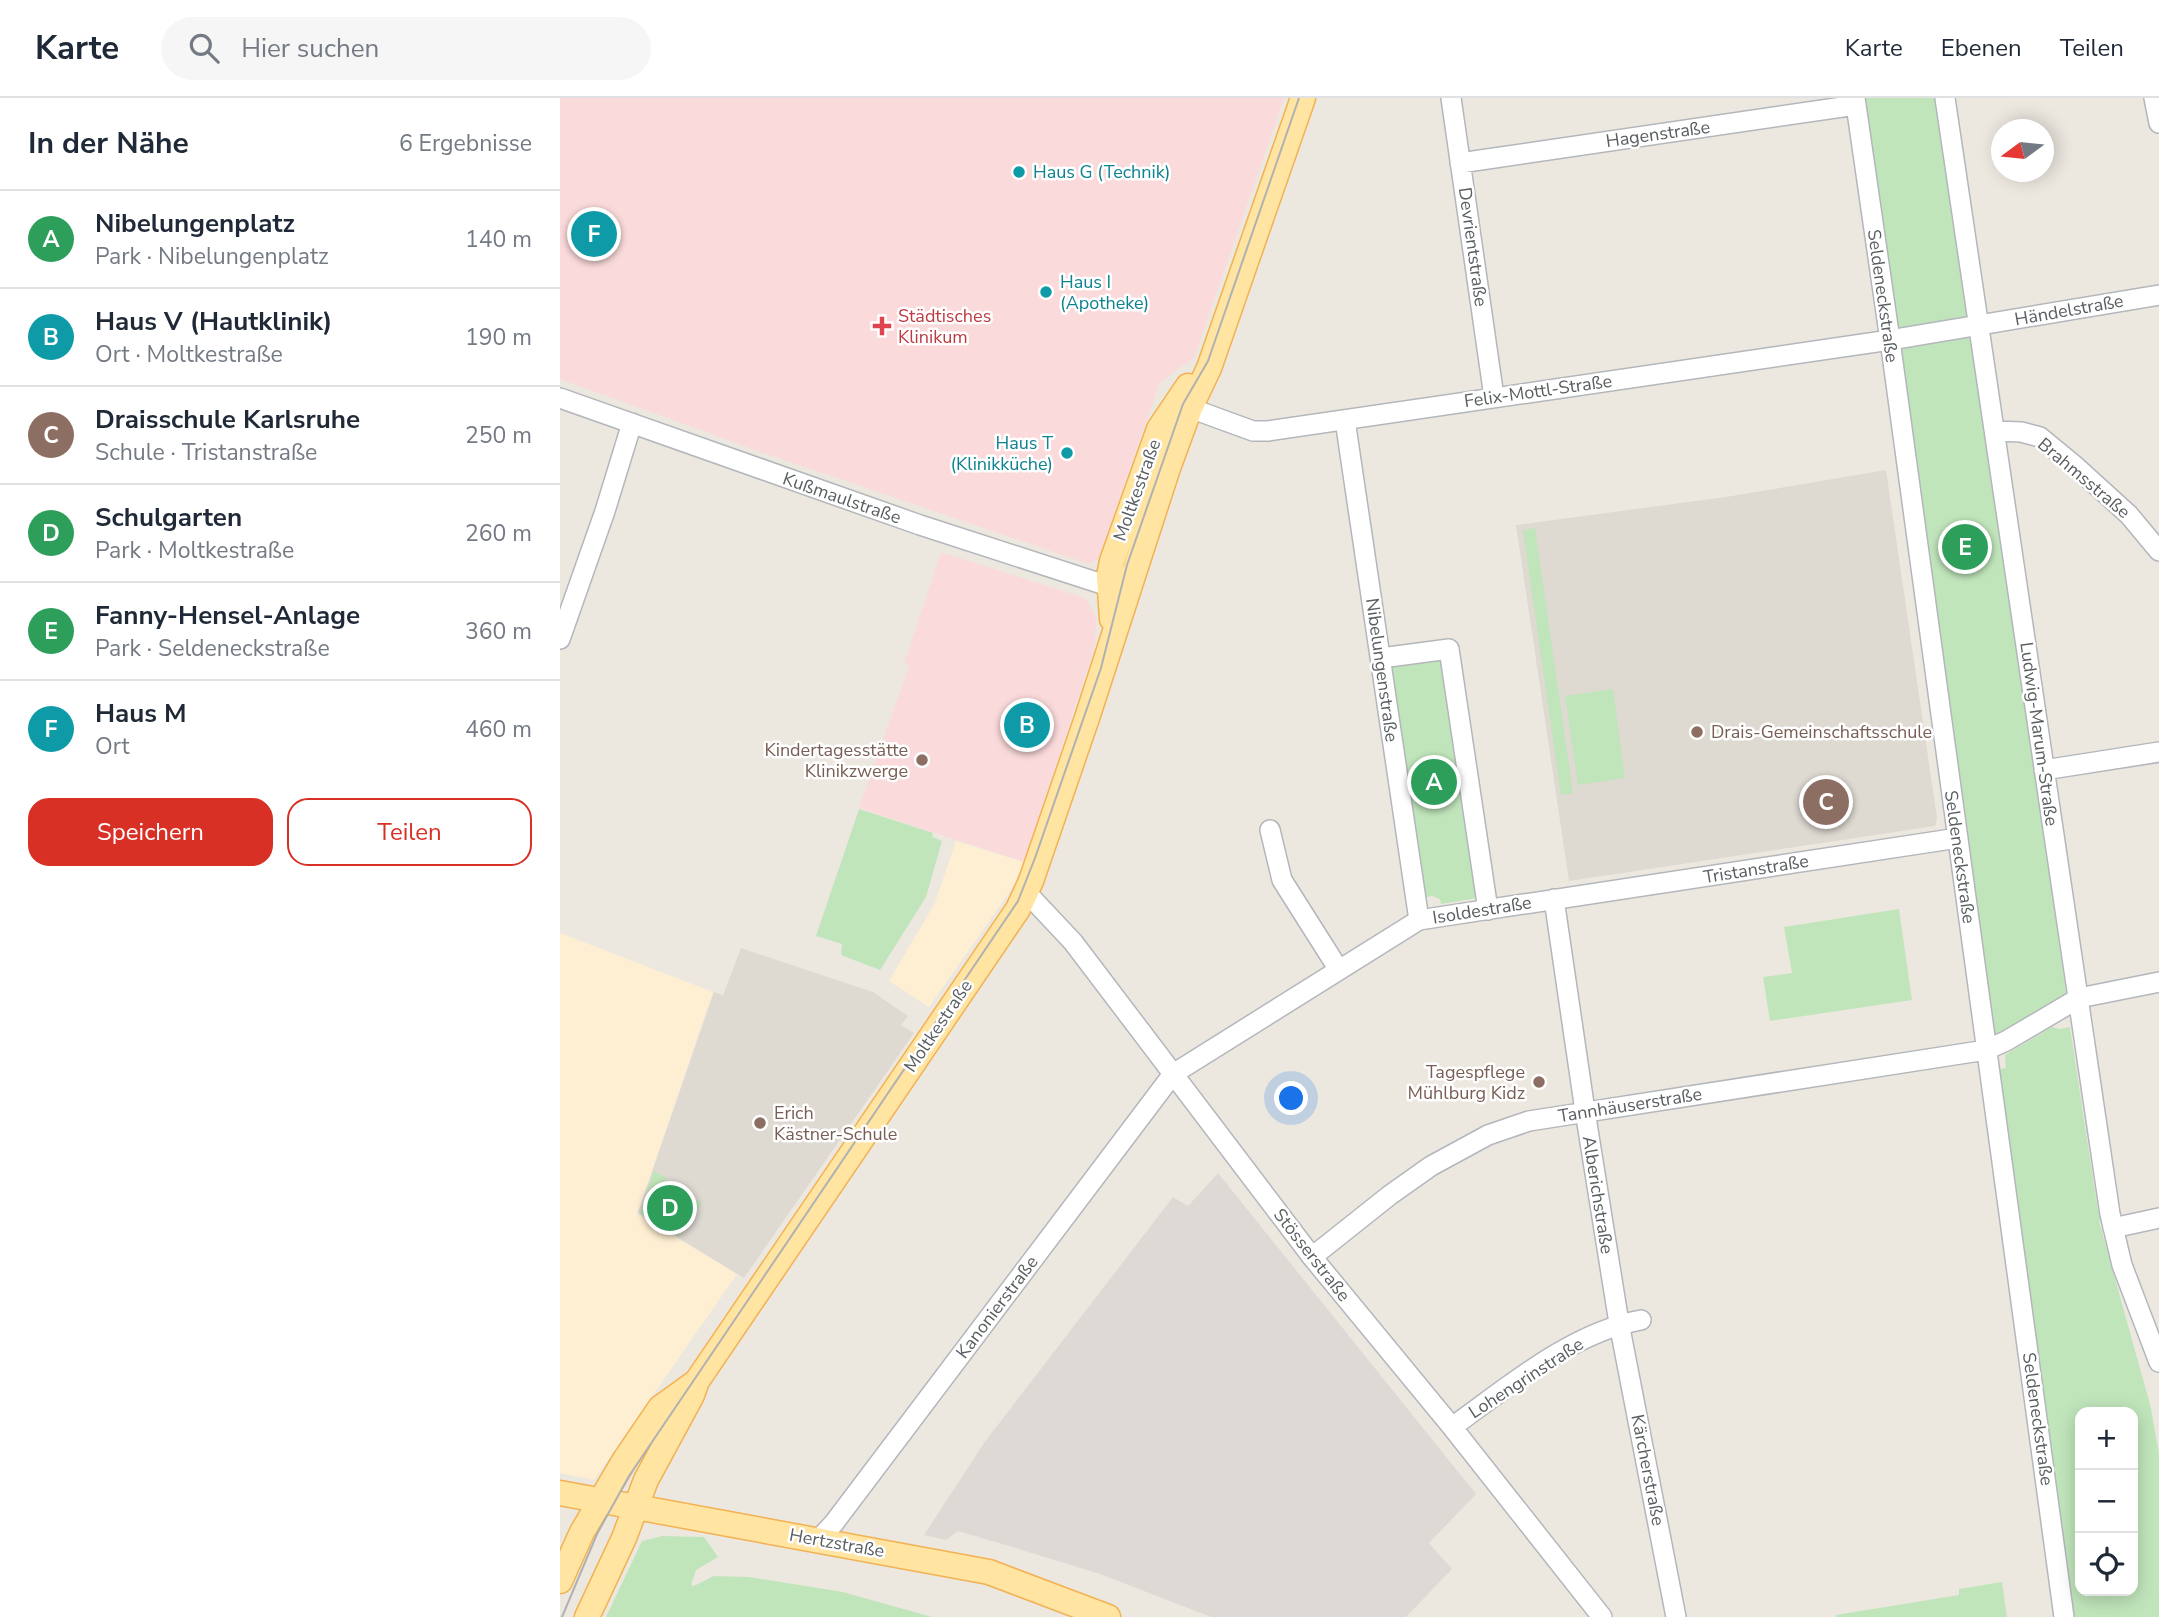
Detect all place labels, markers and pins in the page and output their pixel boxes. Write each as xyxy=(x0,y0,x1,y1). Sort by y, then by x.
place label: Haus G (Technik) xyxy=(1033,160,1170,184)
marker: Haus G (Technik) xyxy=(1011,164,1027,180)
pin: F xyxy=(571,208,617,260)
place label: Haus I (Apotheke) xyxy=(1060,270,1149,315)
marker: Haus I (Apotheke) xyxy=(1038,284,1054,300)
place label: Städtisches Klinikum xyxy=(898,304,991,349)
marker: Städtisches Klinikum xyxy=(872,316,892,336)
place label: Haus T (Klinikküche) xyxy=(950,431,1053,476)
marker: Haus T (Klinikküche) xyxy=(1059,445,1075,461)
pin: E xyxy=(1942,521,1988,573)
pin: B xyxy=(1004,699,1050,751)
place label: Drais-Gemeinschaftsschule xyxy=(1711,720,1932,744)
marker: Drais-Gemeinschaftsschule xyxy=(1689,724,1705,740)
place label: Kindertagesstätte Klinikzwerge xyxy=(764,738,908,783)
marker: Kindertagesstätte Klinikzwerge xyxy=(914,752,930,768)
pin: A xyxy=(1411,756,1457,808)
pin: C xyxy=(1803,776,1849,828)
place label: Tagespflege Mühlburg Kidz xyxy=(1408,1060,1525,1105)
marker: Tagespflege Mühlburg Kidz xyxy=(1531,1074,1547,1090)
place label: Erich Kästner-Schule xyxy=(774,1101,897,1146)
marker: Erich Kästner-Schule xyxy=(752,1115,768,1131)
pin: D xyxy=(647,1182,693,1234)

